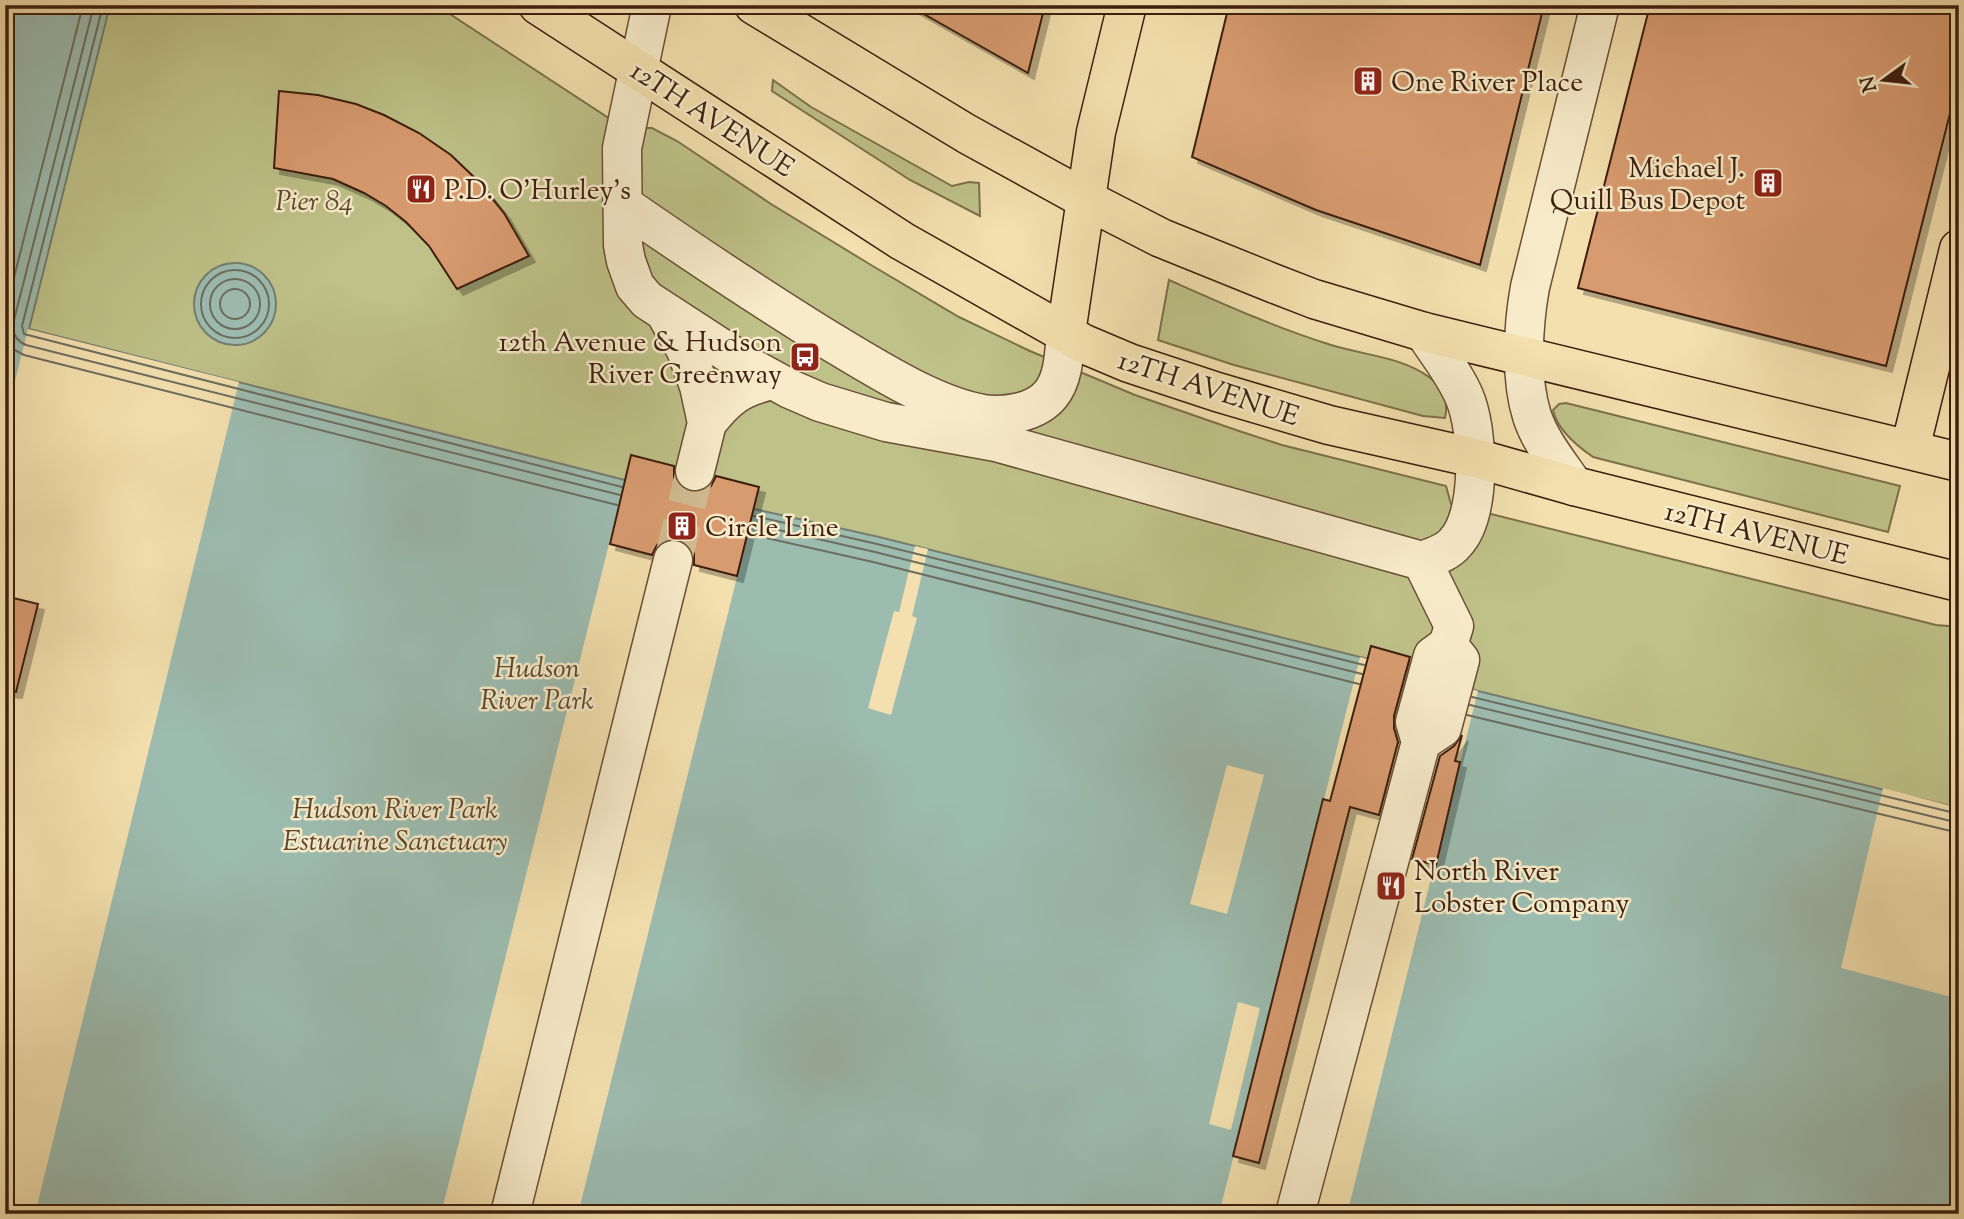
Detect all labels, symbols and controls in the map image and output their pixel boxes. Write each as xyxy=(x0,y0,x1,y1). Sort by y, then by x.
north arrow xyxy=(1848,46,1918,116)
street label: 12TH AVENUE xyxy=(621,52,801,189)
building icon: One River Place xyxy=(1351,64,1385,98)
place label: One River Place xyxy=(1391,64,1583,104)
text: N xyxy=(1855,73,1885,95)
place label: Michael J. Quill Bus Depot xyxy=(1550,150,1745,222)
building icon: Michael J. Quill Bus Depot xyxy=(1751,166,1785,200)
restaurant icon: P.D. O'Hurley's xyxy=(404,172,438,206)
place label: P.D. O'Hurley's xyxy=(444,172,631,212)
park label: Pier 84 xyxy=(275,183,353,223)
place label: 12th Avenue & Hudson River Greenway xyxy=(499,324,782,396)
bus stop icon: 12th Avenue & Hudson River Greenway xyxy=(788,340,822,374)
street label: 12TH AVENUE xyxy=(1112,342,1304,438)
street label: 12TH AVENUE xyxy=(1660,493,1853,577)
building icon: Circle Line xyxy=(665,509,699,543)
place label: Circle Line xyxy=(705,509,839,549)
park label: Hudson River Park xyxy=(480,650,594,722)
park label: Hudson River Park Estuarine Sanctuary xyxy=(283,791,507,863)
place label: North River Lobster Company xyxy=(1414,853,1629,925)
restaurant icon: North River Lobster Company xyxy=(1374,869,1408,903)

